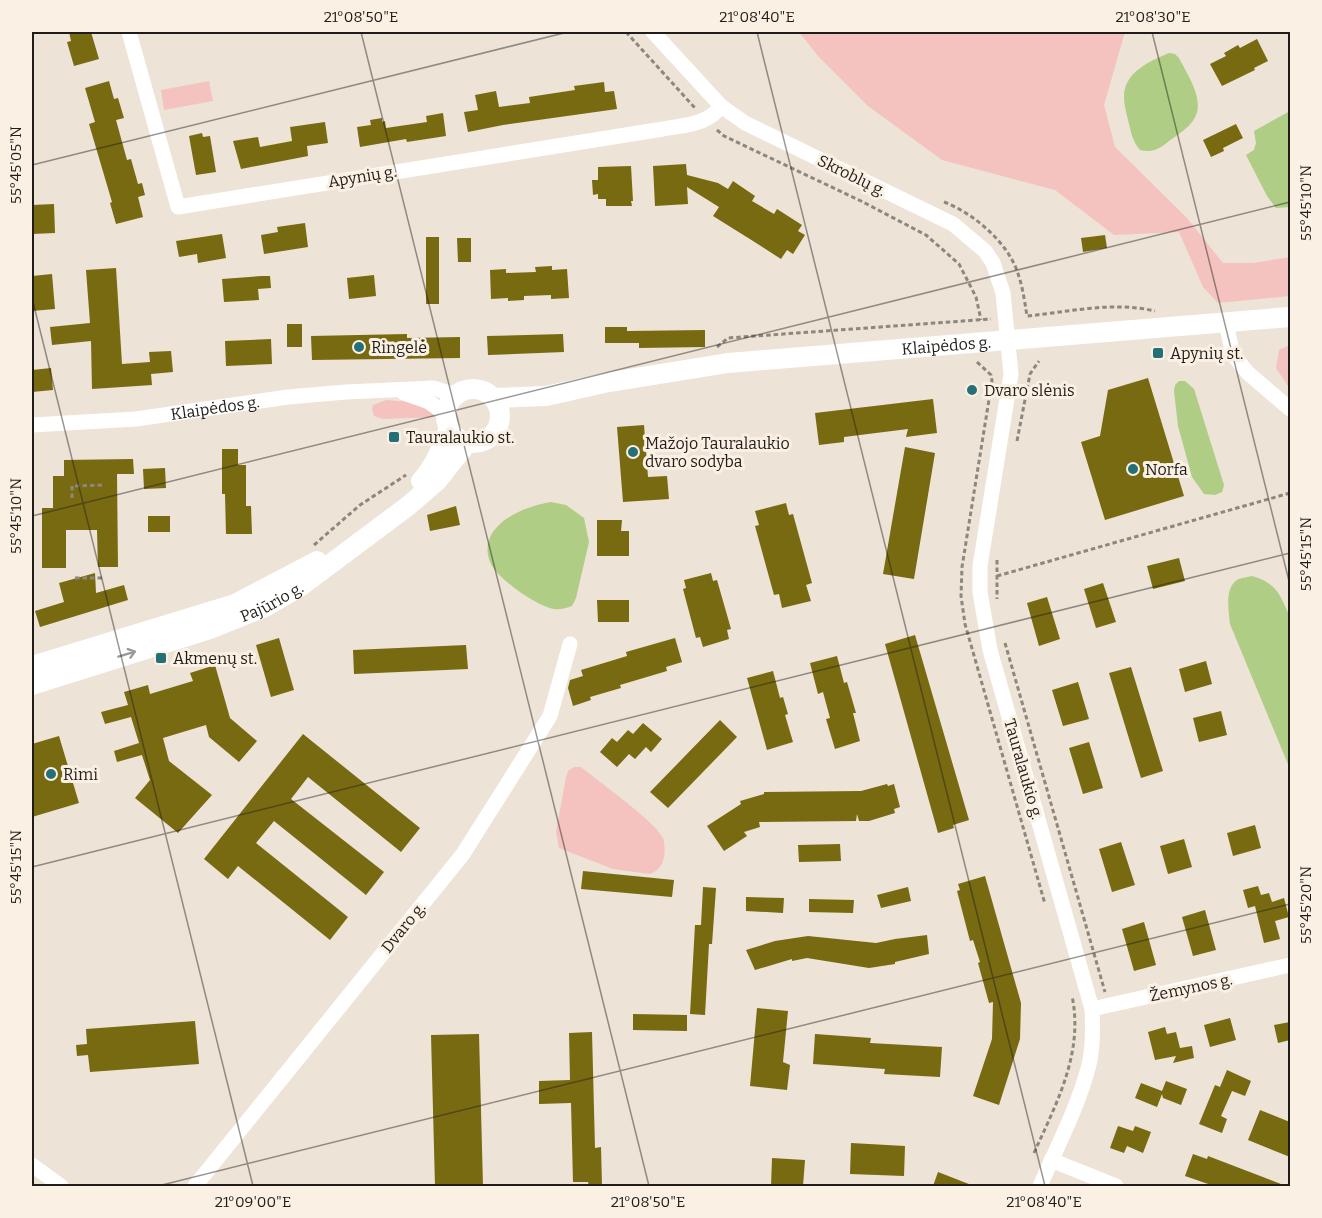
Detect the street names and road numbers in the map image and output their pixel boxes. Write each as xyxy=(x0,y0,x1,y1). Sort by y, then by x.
street label: Skroblų g. xyxy=(815,151,889,200)
street label: Apynių g. xyxy=(327,162,398,191)
street label: Klaipėdos g. xyxy=(901,333,992,359)
street label: Klaipėdos g. xyxy=(169,392,261,424)
street label: Pajūrio g. xyxy=(237,578,307,626)
street label: Tauralaukio g. xyxy=(1000,717,1047,822)
street label: Dvaro g. xyxy=(377,898,429,956)
street label: Žemynos g. xyxy=(1148,969,1234,1006)

